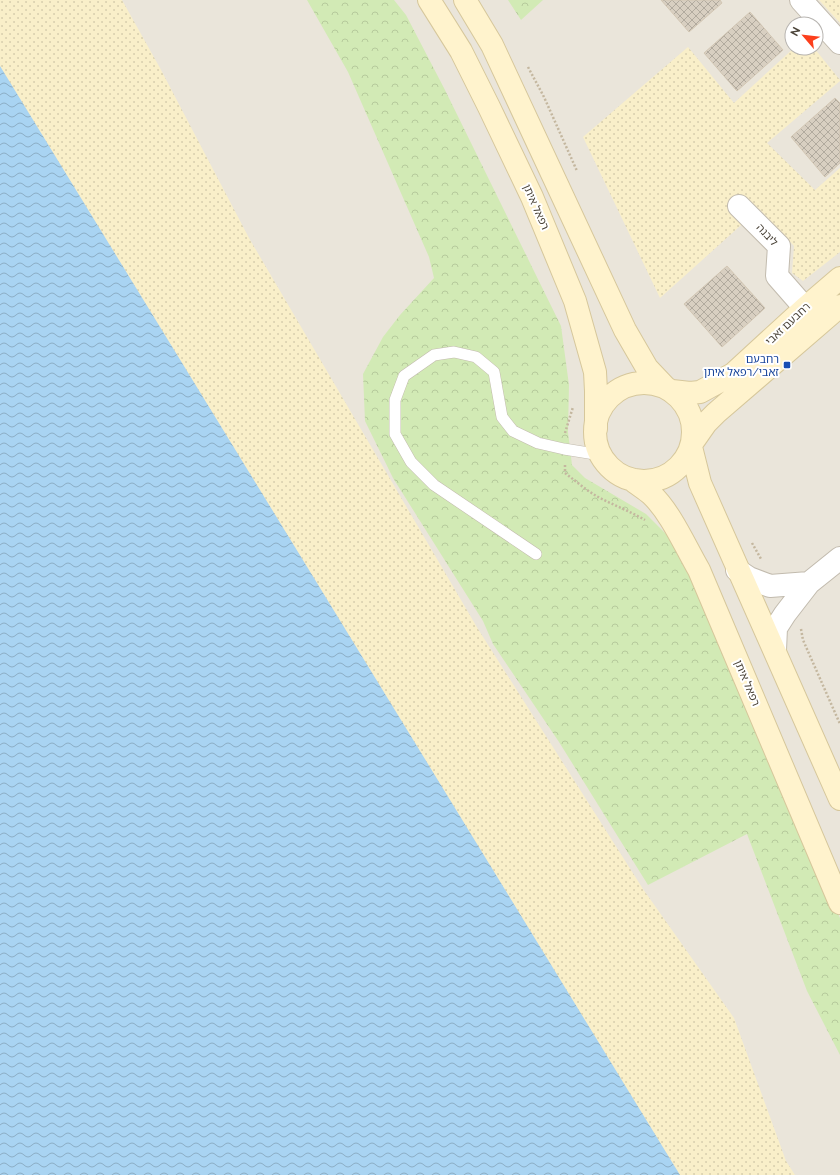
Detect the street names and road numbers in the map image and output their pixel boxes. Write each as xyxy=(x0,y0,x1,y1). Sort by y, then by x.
street label: רפאל איתן xyxy=(520,182,552,232)
street label: ליבנה xyxy=(754,221,781,249)
street label: רחבעם זאבי xyxy=(763,300,813,348)
street label: רפאל איתן xyxy=(732,658,762,708)

